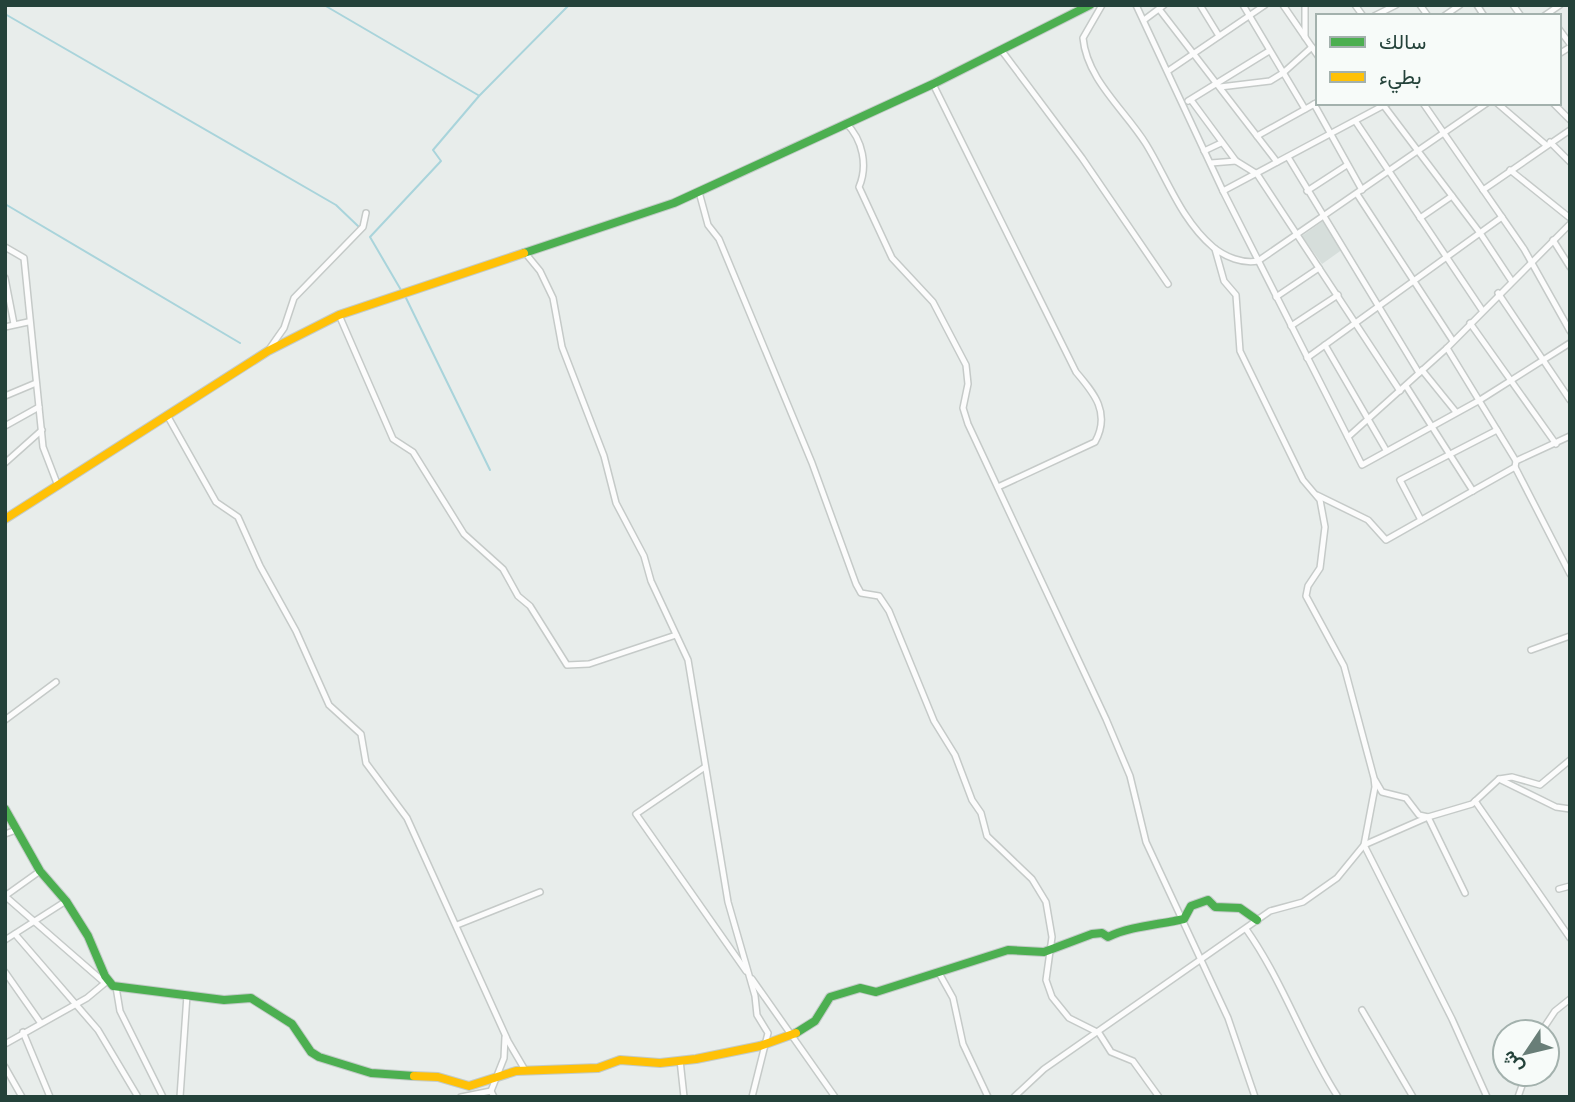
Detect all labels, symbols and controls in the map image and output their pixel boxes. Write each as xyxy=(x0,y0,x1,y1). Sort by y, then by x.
legend xyxy=(1316,14,1561,105)
text: سالك xyxy=(1379,25,1426,57)
text: بطيء xyxy=(1379,60,1422,94)
north arrow xyxy=(1491,1018,1561,1088)
text: ش xyxy=(1493,1045,1530,1081)

